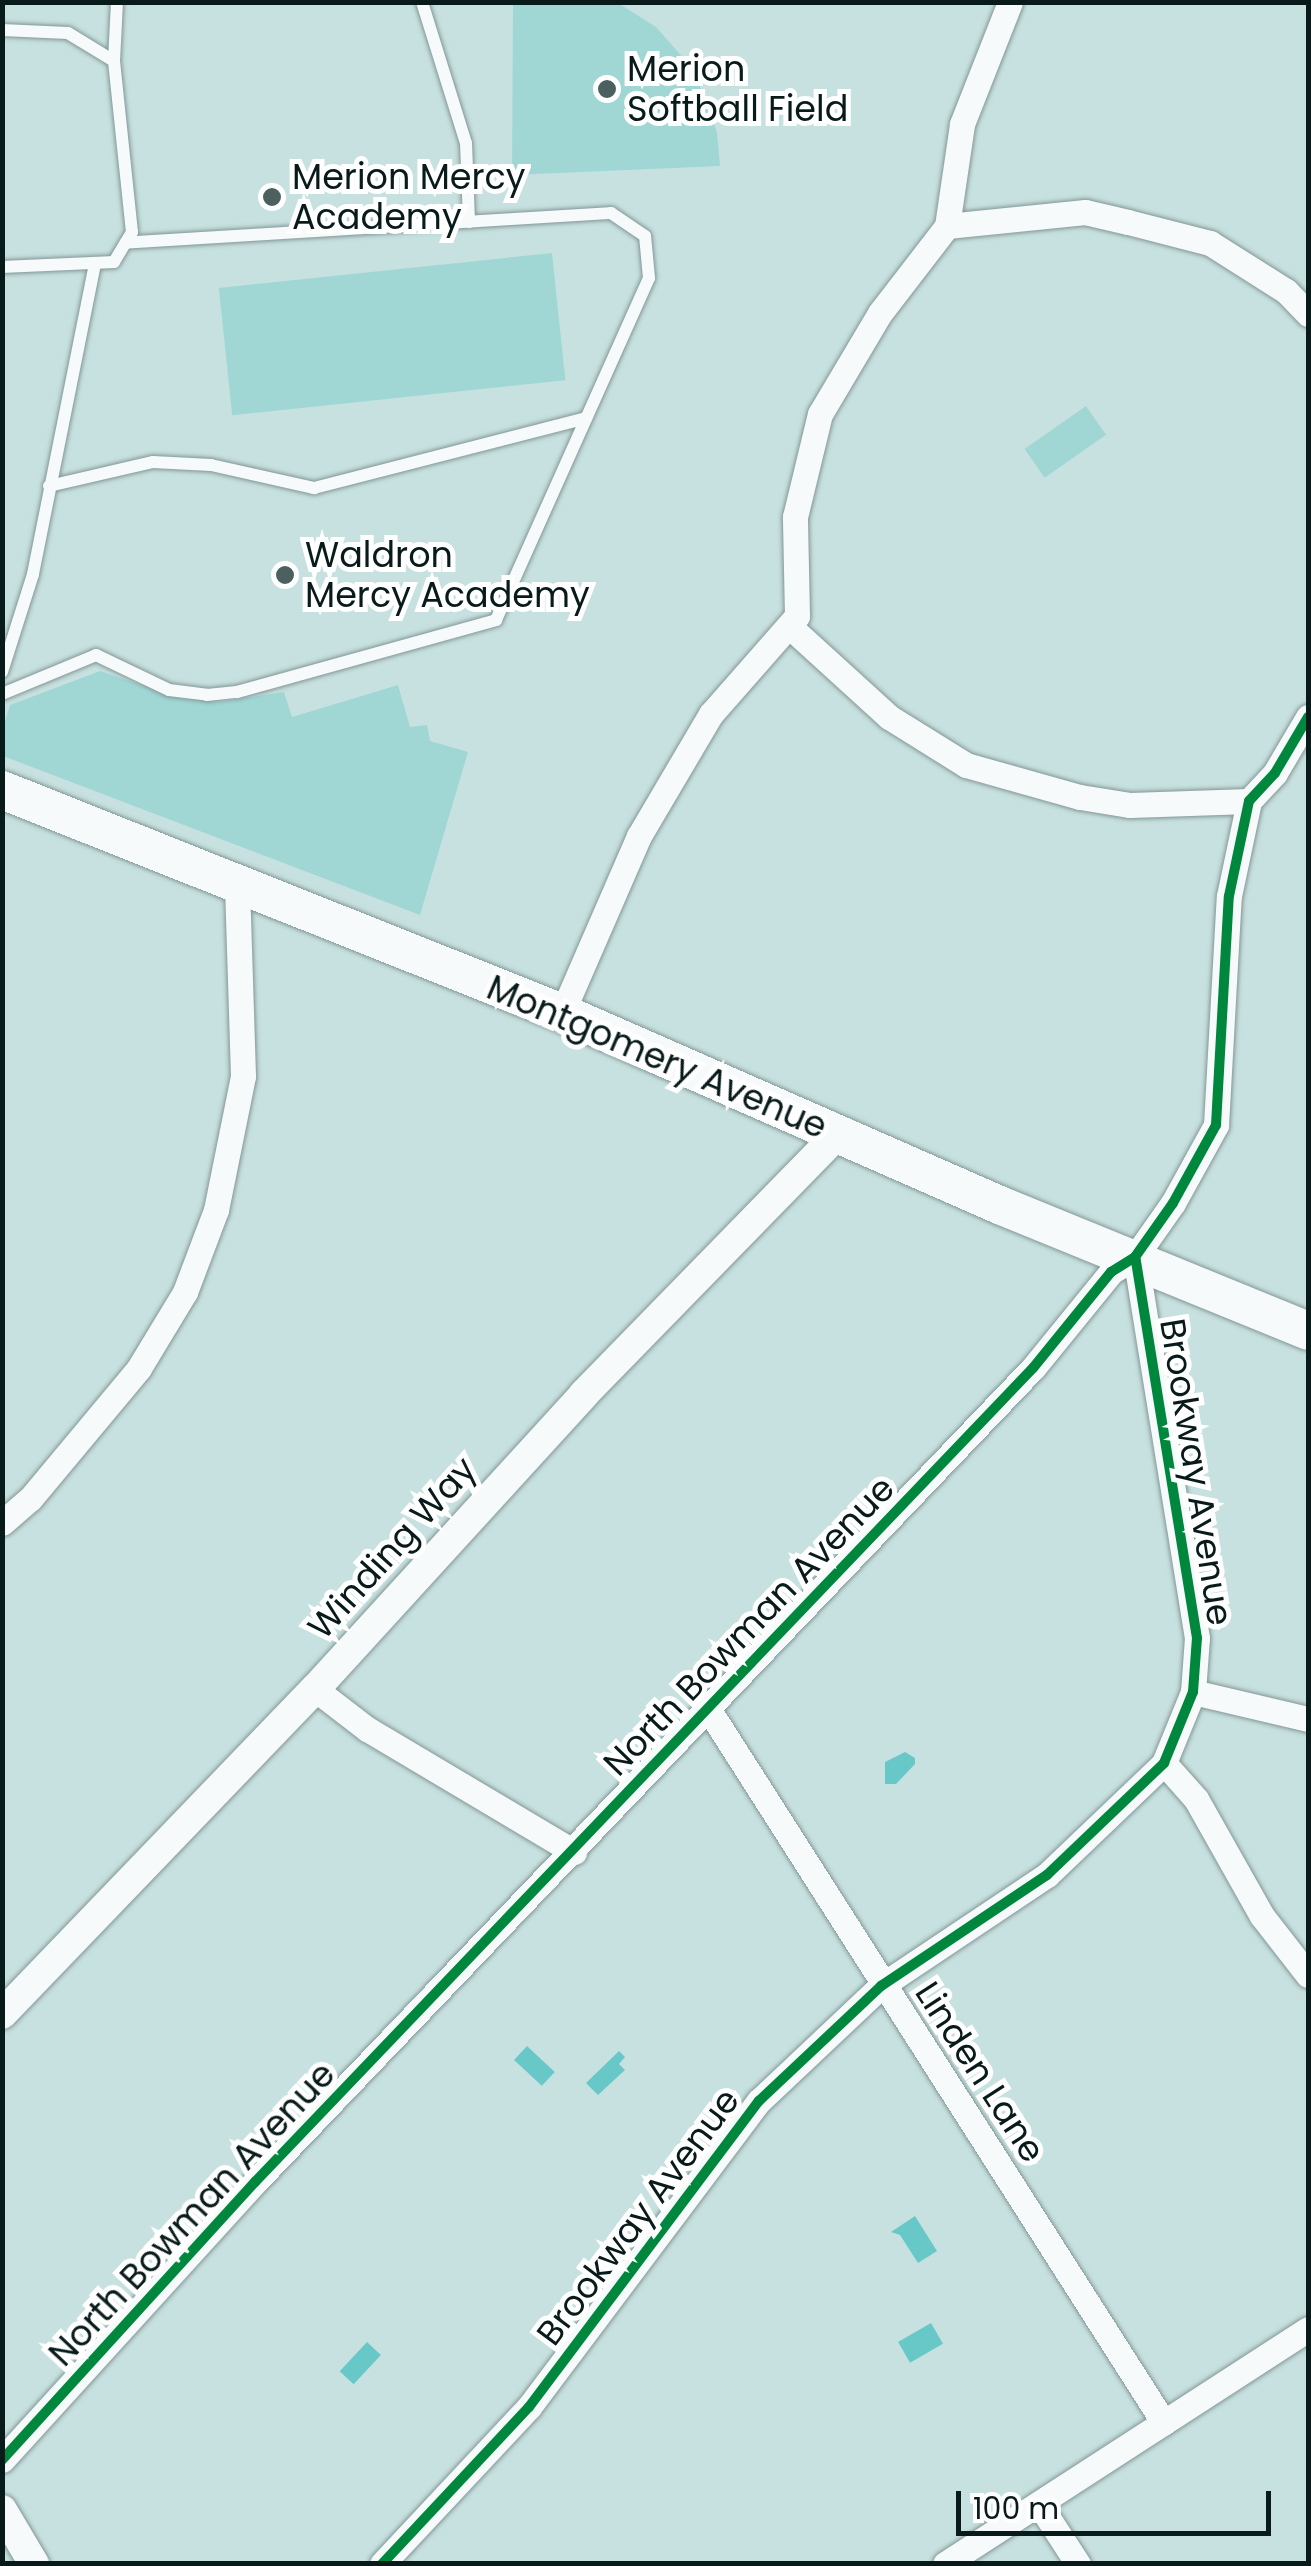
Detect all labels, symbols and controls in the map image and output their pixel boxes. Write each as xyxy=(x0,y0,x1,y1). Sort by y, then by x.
place label: Merion Softball Field xyxy=(627,48,848,130)
marker: Merion Softball Field xyxy=(596,78,618,100)
place label: Merion Mercy Academy xyxy=(292,156,525,238)
marker: Merion Mercy Academy xyxy=(261,186,283,208)
place label: Waldron Mercy Academy xyxy=(305,534,590,616)
marker: Waldron Mercy Academy xyxy=(274,564,296,586)
street label: Montgomery Avenue xyxy=(481,966,833,1148)
street label: Brookway Avenue xyxy=(1151,1316,1241,1628)
street label: Winding Way xyxy=(299,1448,485,1648)
street label: North Bowman Avenue xyxy=(595,1468,903,1784)
street label: Linden Lane xyxy=(906,1974,1054,2170)
street label: North Bowman Avenue xyxy=(40,2053,344,2375)
street label: Brookway Avenue xyxy=(528,2081,748,2353)
scale bar xyxy=(961,2471,1276,2533)
text: 100 m xyxy=(973,2487,1059,2530)

